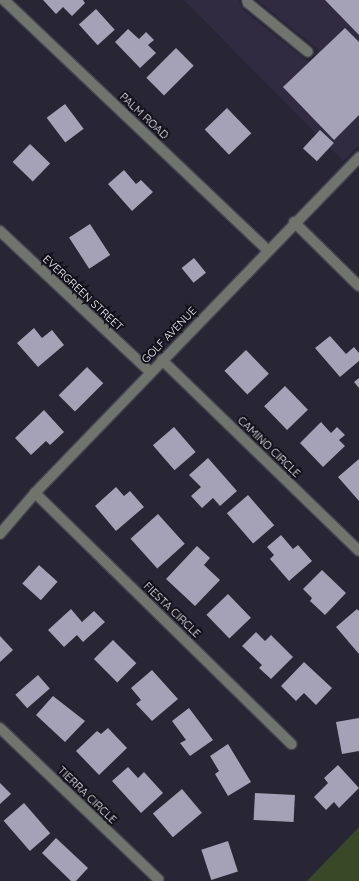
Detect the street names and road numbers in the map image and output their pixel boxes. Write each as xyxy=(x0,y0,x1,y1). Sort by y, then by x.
street label: PALM ROAD xyxy=(117,90,171,142)
street label: EVERGREEN STREET xyxy=(40,252,126,334)
street label: GOLF AVENUE xyxy=(139,304,199,366)
street label: CAMINO CIRCLE xyxy=(235,414,303,480)
street label: FIESTA CIRCLE xyxy=(141,580,203,640)
street label: TIERRA CIRCLE xyxy=(55,764,119,826)

